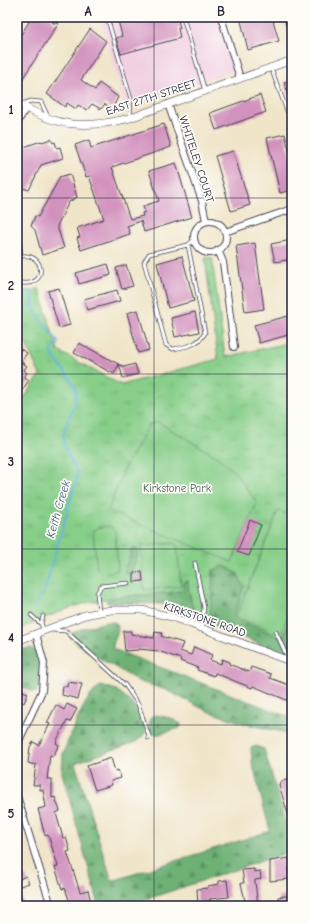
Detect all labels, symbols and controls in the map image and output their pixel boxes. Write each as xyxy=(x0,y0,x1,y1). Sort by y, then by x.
text: A xyxy=(84,4,92,19)
text: B xyxy=(217,4,225,19)
street label: EAST 27TH STREET xyxy=(104,77,198,118)
text: 1 xyxy=(8,102,14,117)
street label: WHITELEY COURT xyxy=(176,114,217,204)
text: 2 xyxy=(8,278,14,293)
text: 3 xyxy=(8,454,14,469)
water label: Keith Creek xyxy=(43,478,73,539)
park label: Kirkstone Park xyxy=(143,482,212,495)
street label: KIRKSTONE ROAD xyxy=(162,599,248,640)
text: 4 xyxy=(8,630,14,645)
text: 5 xyxy=(8,806,15,821)

